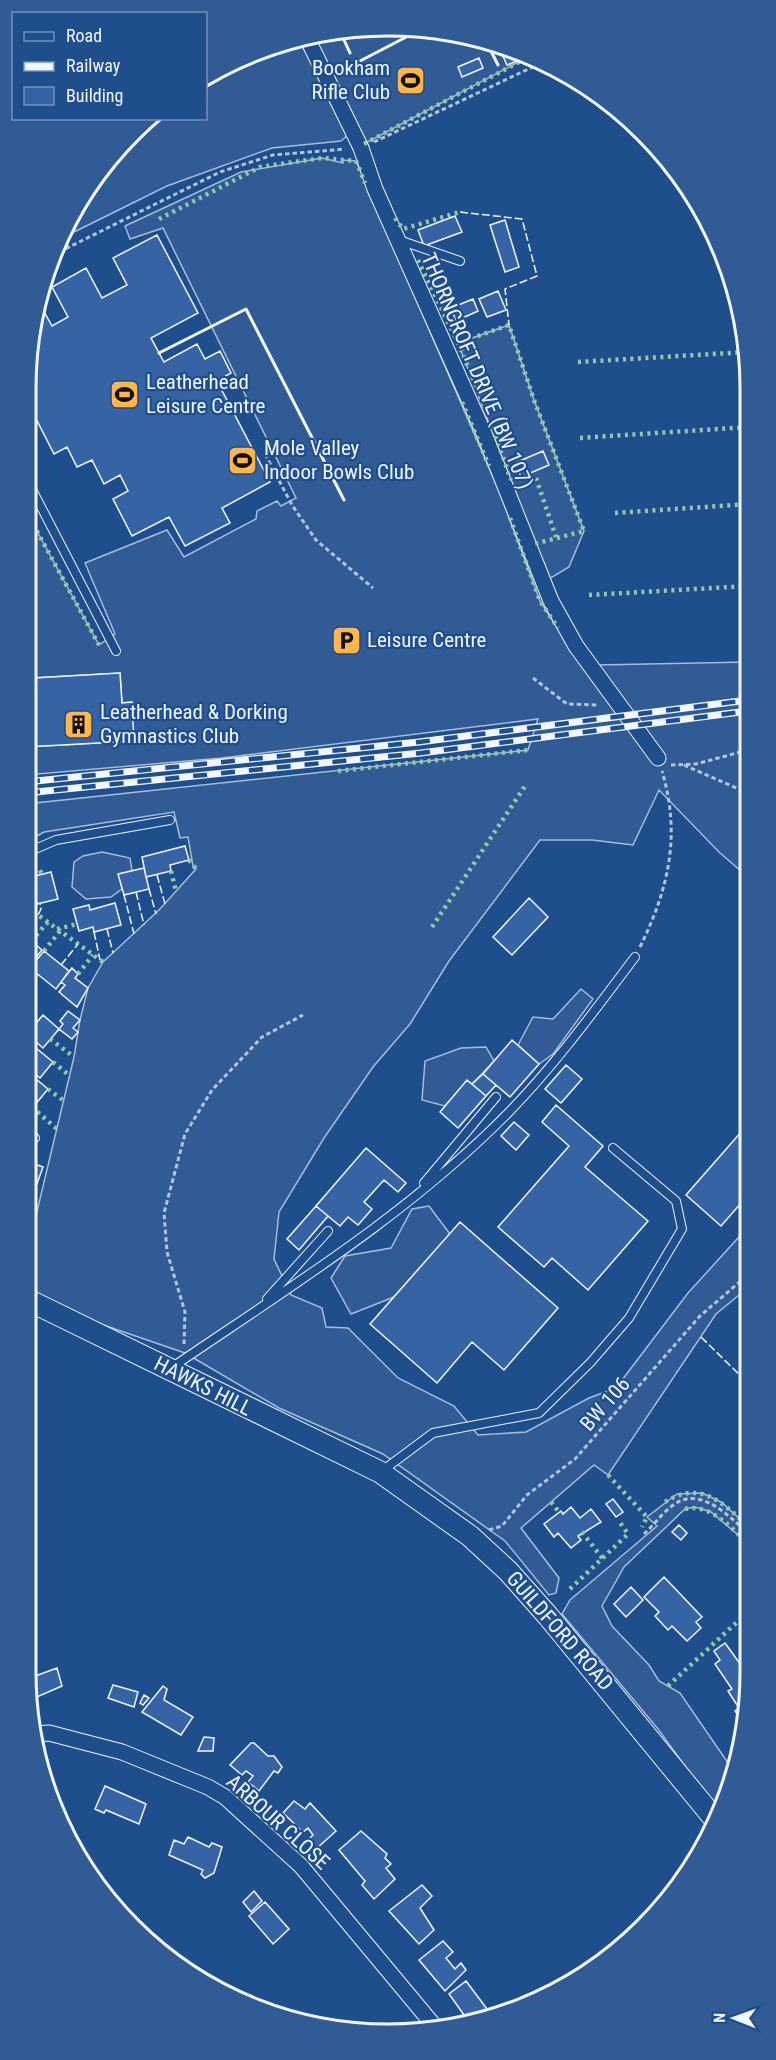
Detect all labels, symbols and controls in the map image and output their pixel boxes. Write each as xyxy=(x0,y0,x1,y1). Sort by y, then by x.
legend xyxy=(12,12,207,120)
text: Road xyxy=(66,25,102,46)
text: Railway xyxy=(66,55,121,76)
place label: Bookham Rifle Club xyxy=(312,56,390,104)
sports icon: Bookham Rifle Club xyxy=(395,64,427,96)
text: Building xyxy=(66,85,123,106)
street label: THORNCROFT DRIVE (BW 107) xyxy=(416,249,538,493)
place label: Leatherhead Leisure Centre xyxy=(146,370,266,418)
sports icon: Leatherhead Leisure Centre xyxy=(109,378,141,410)
place label: Mole Valley Indoor Bowls Club xyxy=(264,436,414,484)
sports icon: Mole Valley Indoor Bowls Club xyxy=(227,444,259,476)
parking icon: Leisure Centre xyxy=(330,624,362,656)
place label: Leisure Centre xyxy=(367,628,487,652)
place label: Leatherhead & Dorking Gymnastics Club xyxy=(100,700,288,748)
building icon: Leatherhead & Dorking Gymnastics Club xyxy=(63,708,95,740)
street label: HAWKS HILL xyxy=(150,1351,256,1421)
street label: BW 106 xyxy=(575,1372,635,1436)
street label: GUILDFORD ROAD xyxy=(502,1567,618,1695)
street label: ARBOUR CLOSE xyxy=(222,1769,334,1875)
north arrow xyxy=(704,1988,764,2048)
text: N xyxy=(710,2013,729,2023)

